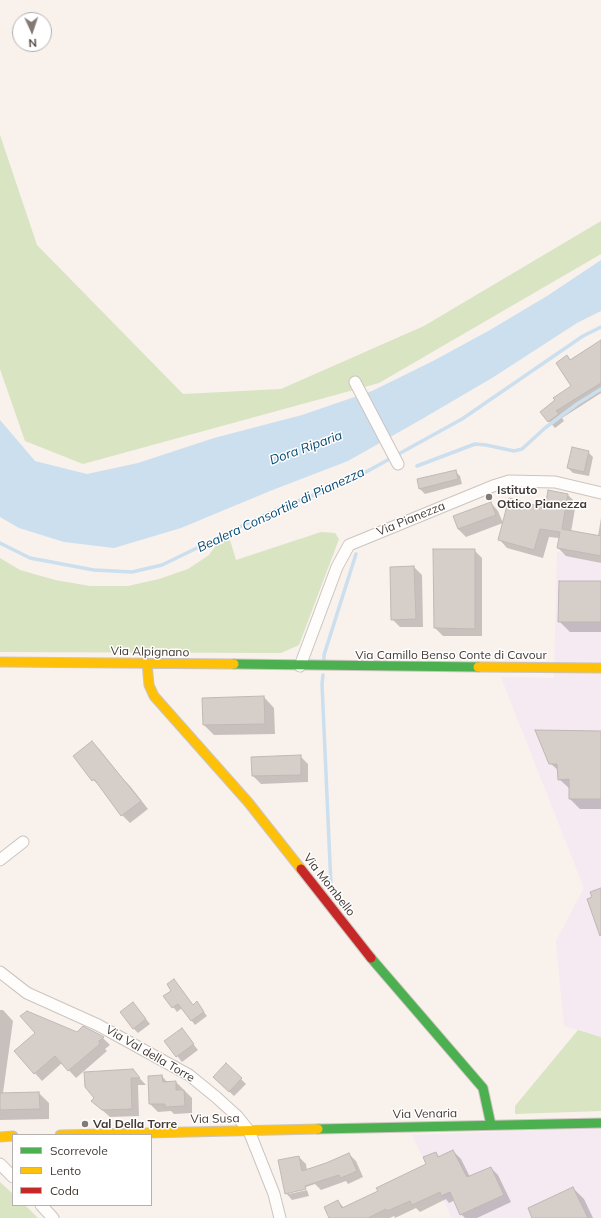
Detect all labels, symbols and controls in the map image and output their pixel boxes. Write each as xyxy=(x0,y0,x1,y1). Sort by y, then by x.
north arrow xyxy=(12,12,52,52)
text: N xyxy=(28,36,37,50)
water label: Dora Riparia xyxy=(267,428,345,468)
water label: Bealera Consortile di Pianezza xyxy=(195,464,367,556)
place label: Istituto Ottico Pianezza xyxy=(497,483,587,511)
marker: Istituto Ottico Pianezza xyxy=(484,492,494,502)
street label: Via Pianezza xyxy=(375,499,447,539)
street label: Via Alpignano xyxy=(111,644,189,660)
street label: Via Camillo Benso Conte di Cavour xyxy=(355,648,547,662)
street label: Via Mombello xyxy=(300,851,358,919)
street label: Via Val della Torre xyxy=(103,1023,197,1085)
street label: Via Venaria xyxy=(393,1106,457,1122)
street label: Via Susa xyxy=(190,1111,240,1127)
place label: Val Della Torre xyxy=(93,1117,177,1131)
marker: Val Della Torre xyxy=(80,1119,90,1129)
legend xyxy=(12,1134,152,1206)
text: Scorrevole xyxy=(50,1143,108,1158)
text: Lento xyxy=(50,1163,81,1178)
text: Coda xyxy=(50,1183,79,1198)

